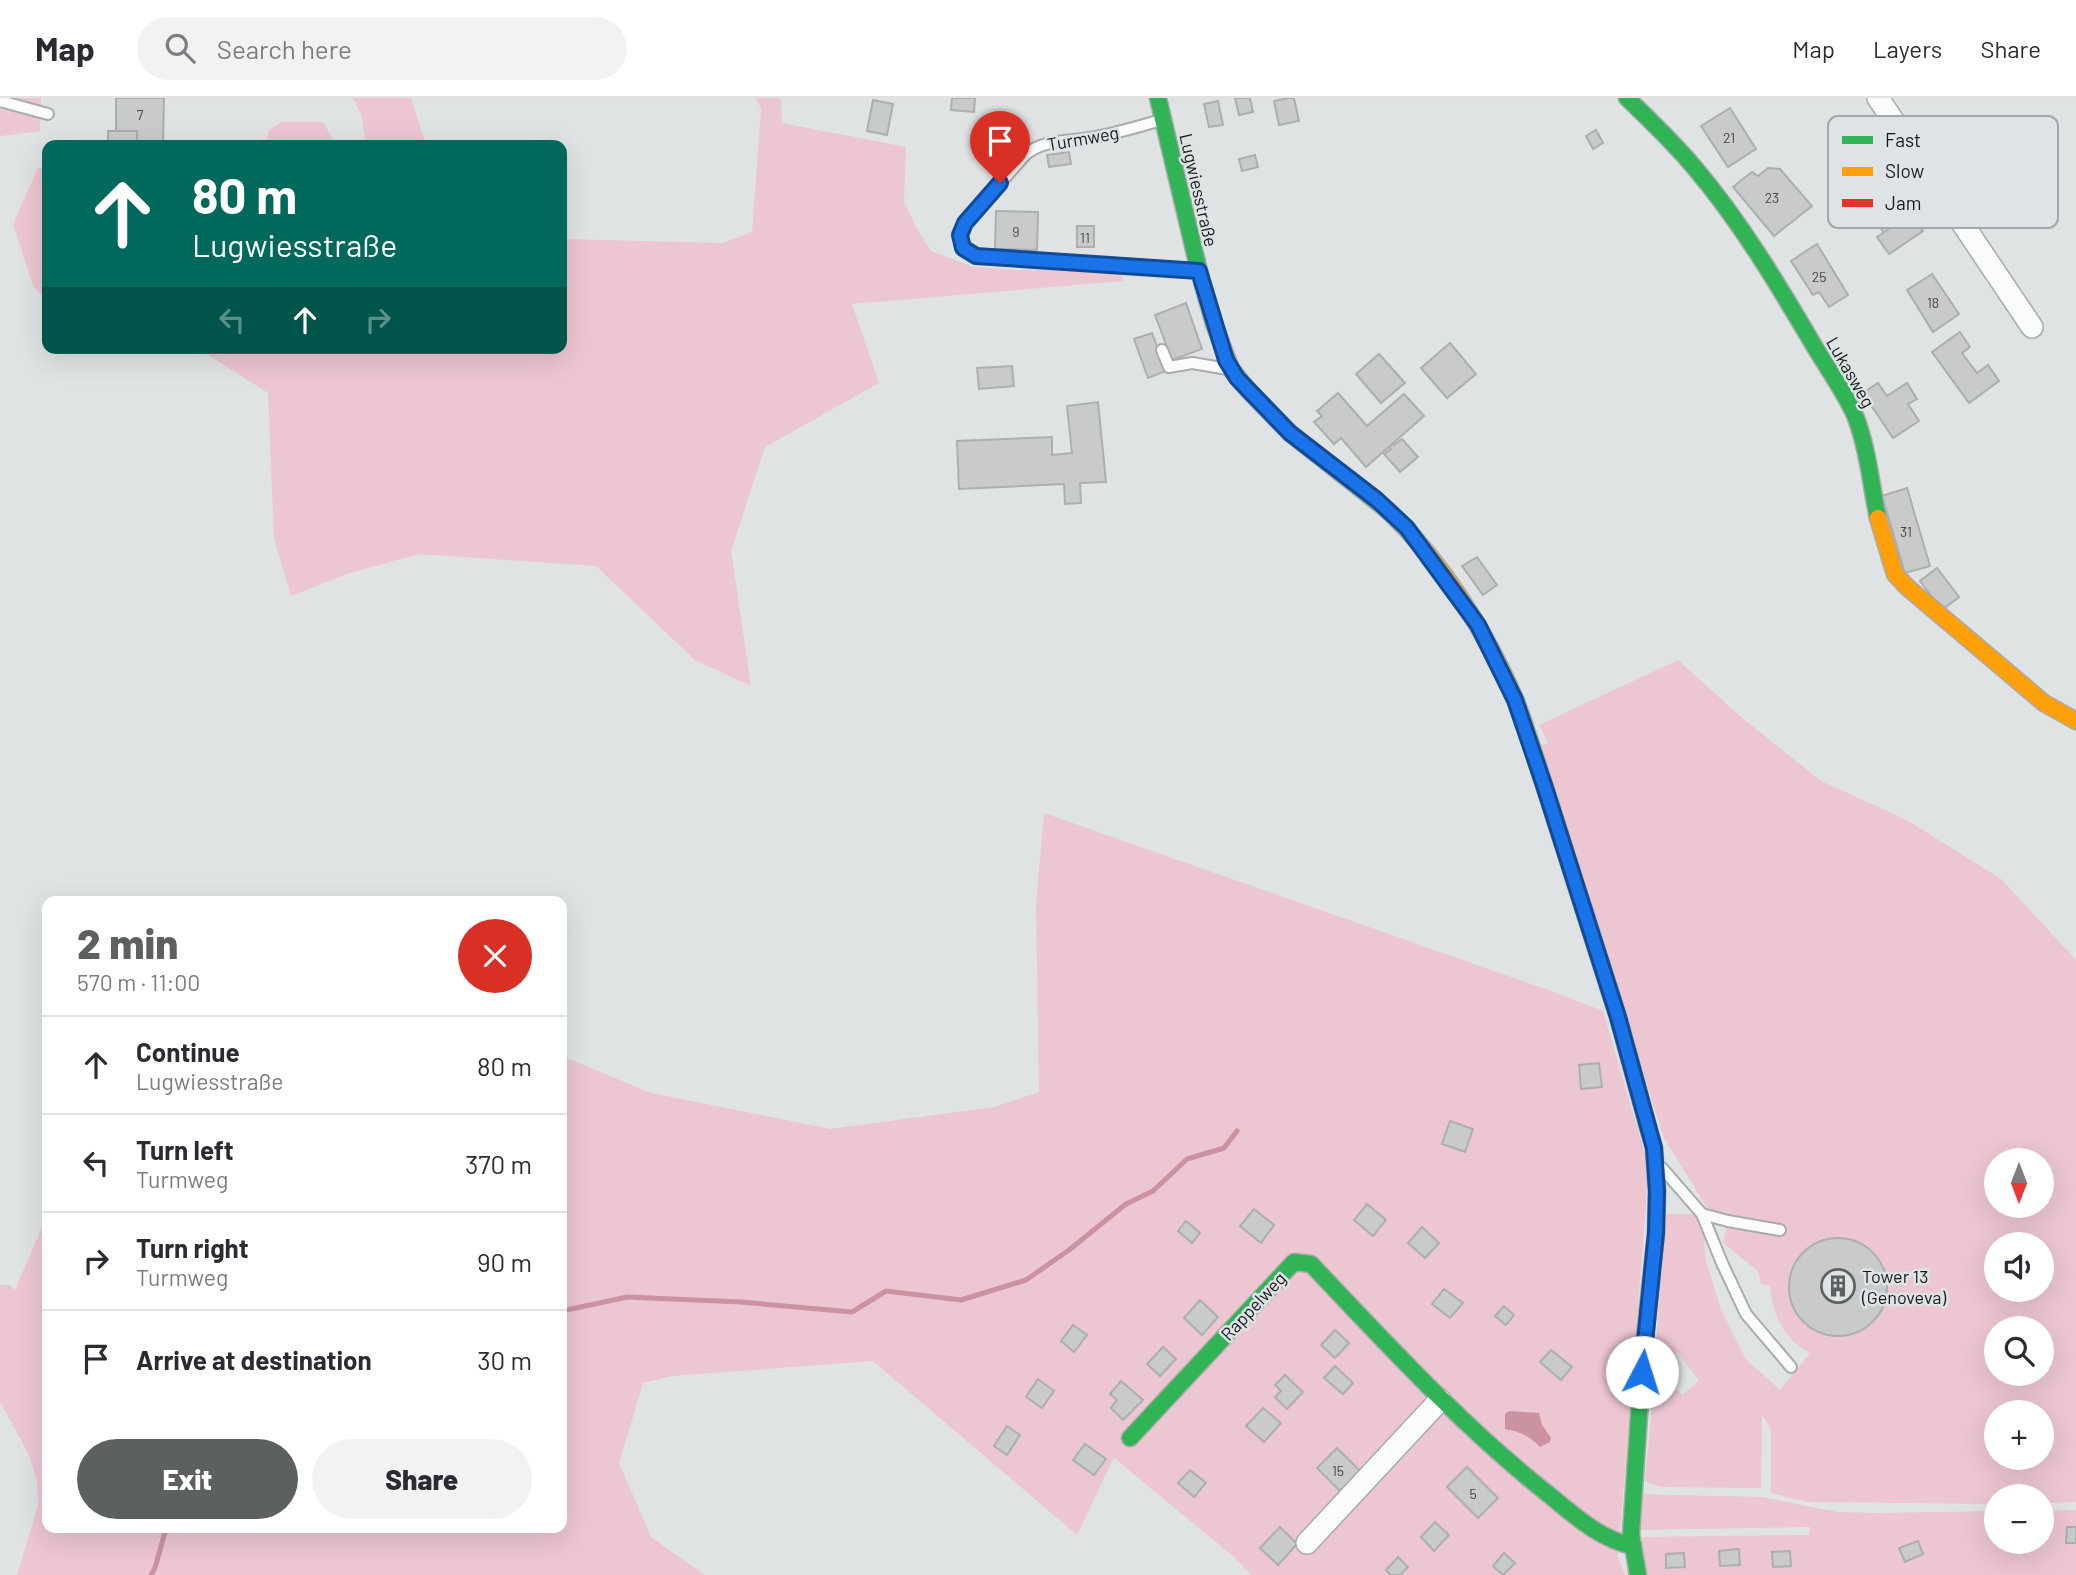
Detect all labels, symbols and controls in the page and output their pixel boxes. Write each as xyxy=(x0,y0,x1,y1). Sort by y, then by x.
search box xyxy=(137,17,627,80)
text: Map xyxy=(35,28,95,68)
icon: search xyxy=(161,29,199,67)
text: Search here xyxy=(217,33,352,64)
text: Map xyxy=(1792,34,1835,63)
text: Layers xyxy=(1873,34,1942,63)
text: Share xyxy=(1980,34,2041,63)
house number: 7 xyxy=(137,106,144,123)
pin xyxy=(970,111,1030,183)
legend xyxy=(1828,116,2058,228)
street label: Turmweg xyxy=(1045,121,1121,155)
icon: arrive xyxy=(981,122,1019,160)
text: Fast xyxy=(1885,128,1921,151)
house number: 21 xyxy=(1723,129,1735,146)
street label: Lugwiesstraße xyxy=(1175,131,1223,249)
text: Slow xyxy=(1885,159,1924,182)
text: 80 m xyxy=(192,165,297,224)
icon: ahead xyxy=(77,168,168,259)
house number: 23 xyxy=(1765,189,1779,206)
text: Jam xyxy=(1885,191,1921,214)
house number: 9 xyxy=(1012,223,1020,240)
text: Lugwiesstraße xyxy=(192,225,397,263)
house number: 11 xyxy=(1080,229,1090,246)
house number: 25 xyxy=(1812,268,1826,285)
house number: 18 xyxy=(1927,294,1939,311)
icon: left xyxy=(213,301,251,339)
icon: ahead xyxy=(286,301,324,339)
icon: right xyxy=(359,301,397,339)
street label: Lukasweg xyxy=(1822,333,1880,411)
house number: 31 xyxy=(1900,523,1912,540)
text: 2 min xyxy=(77,917,178,967)
button: close xyxy=(458,919,532,993)
text: 570 m · 11:00 xyxy=(77,968,200,996)
text: Continue xyxy=(136,1036,240,1067)
icon: ahead xyxy=(77,1046,115,1084)
text: 80 m xyxy=(477,1050,532,1081)
text: Lugwiesstraße xyxy=(136,1067,283,1095)
text: Turn left xyxy=(136,1134,234,1165)
icon: left xyxy=(77,1144,115,1182)
text: 370 m xyxy=(465,1148,532,1179)
north arrow xyxy=(1984,1148,2054,1218)
map controls xyxy=(1984,1148,2054,1554)
text: Turmweg xyxy=(136,1165,228,1193)
text: Turn right xyxy=(136,1232,249,1263)
button: sound xyxy=(1984,1232,2054,1302)
icon: right xyxy=(77,1242,115,1280)
text: 90 m xyxy=(477,1246,532,1277)
text: Turmweg xyxy=(136,1263,228,1291)
place label: Tower 13 (Genoveva) xyxy=(1861,1265,1946,1308)
street label: Rappelweg xyxy=(1216,1267,1290,1345)
building icon: Tower 13 (Genoveva) xyxy=(1819,1267,1857,1305)
button: search xyxy=(1984,1316,2054,1386)
position arrow xyxy=(1605,1335,1679,1409)
icon: arrive xyxy=(77,1340,115,1378)
text: Arrive at destination xyxy=(136,1344,372,1375)
text: 30 m xyxy=(477,1344,532,1375)
button: + xyxy=(1984,1400,2054,1470)
button: Exit xyxy=(77,1439,298,1519)
button: Share xyxy=(312,1439,532,1519)
house number: 15 xyxy=(1332,1462,1344,1479)
button: − xyxy=(1984,1484,2054,1554)
house number: 5 xyxy=(1469,1485,1477,1502)

